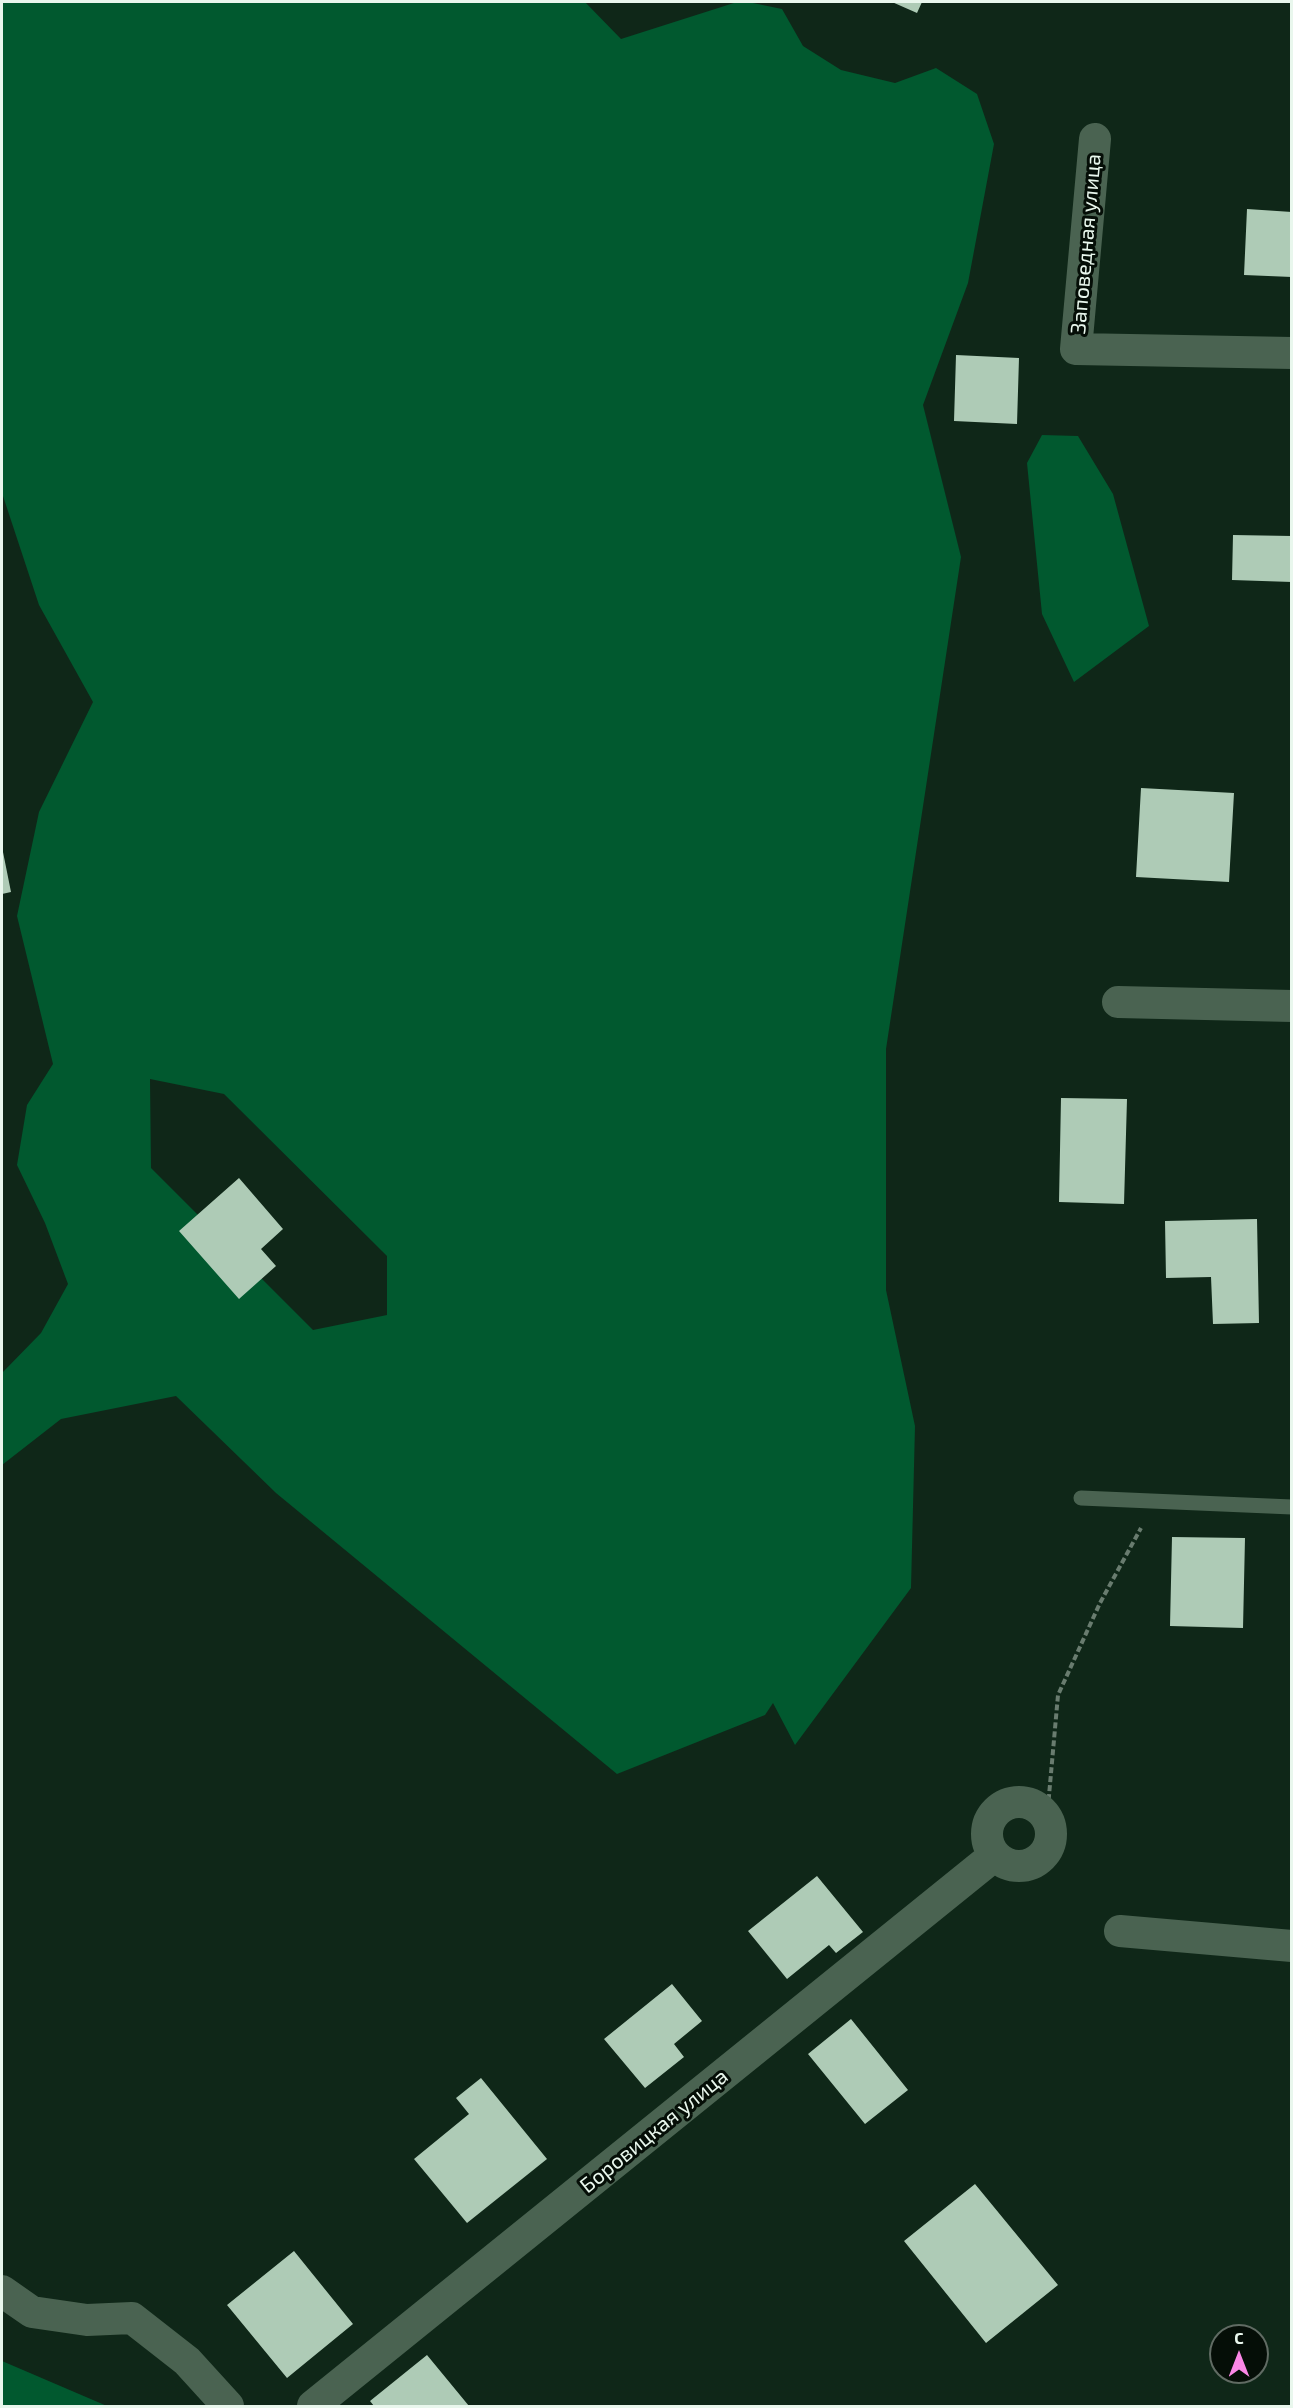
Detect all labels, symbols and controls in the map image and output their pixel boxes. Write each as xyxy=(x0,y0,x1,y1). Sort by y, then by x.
street label: Заповедная улица xyxy=(1066,153,1106,335)
street label: Боровицкая улица xyxy=(575,2064,733,2198)
north arrow xyxy=(1209,2324,1269,2384)
text: С xyxy=(1234,2328,1244,2347)

